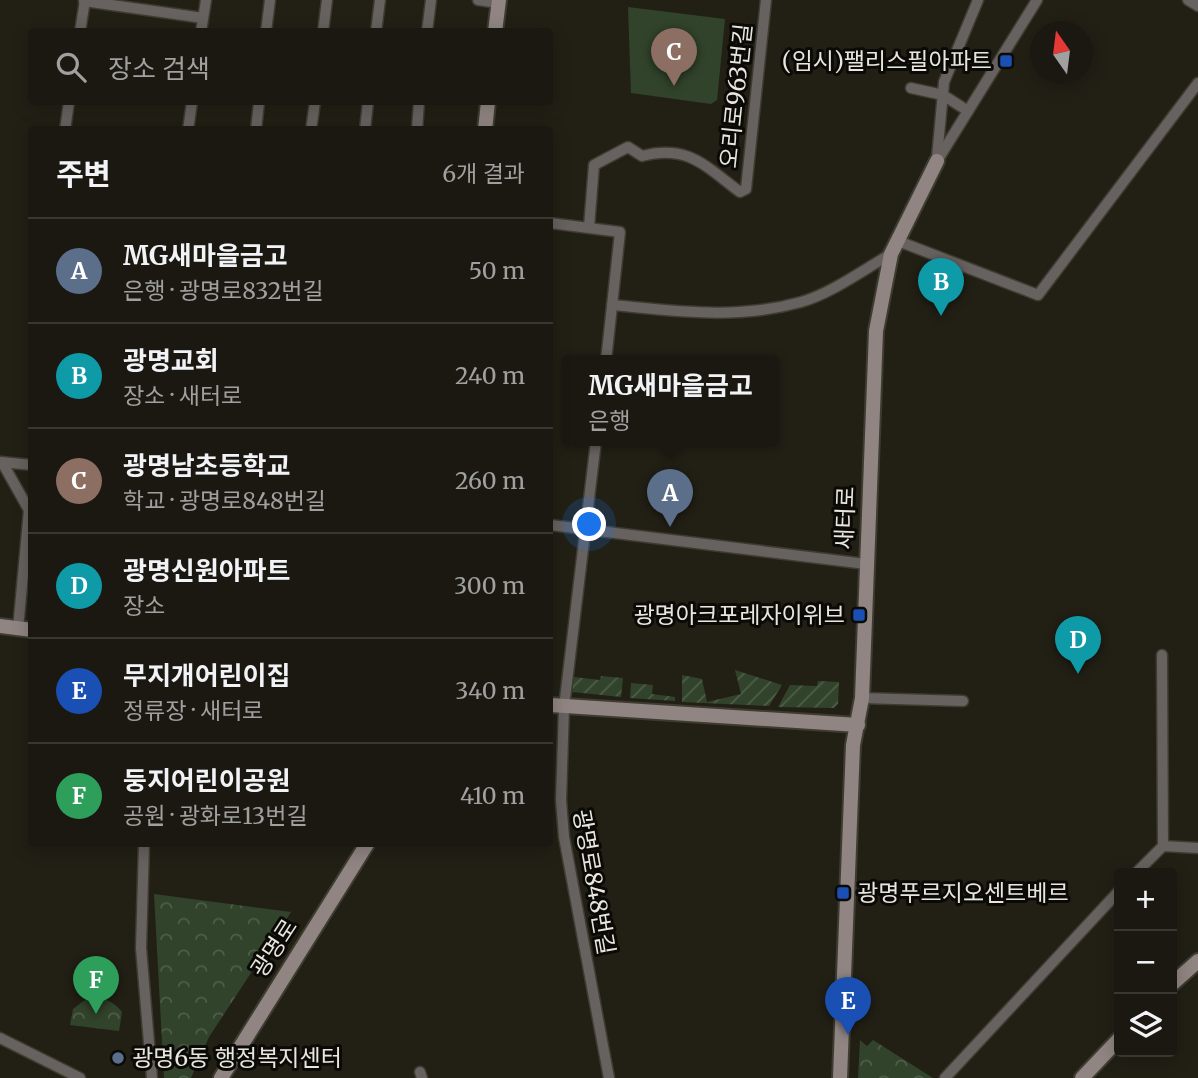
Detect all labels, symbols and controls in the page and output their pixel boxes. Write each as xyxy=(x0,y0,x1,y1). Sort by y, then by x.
north arrow xyxy=(1030,21,1093,84)
street label: 오리로963번길 xyxy=(713,22,758,170)
search box xyxy=(28,28,553,105)
pin: C xyxy=(651,28,697,86)
place label: (임시)팰리스필아파트 xyxy=(782,46,992,75)
icon: search xyxy=(52,48,90,86)
text: 장소 검색 xyxy=(108,52,210,85)
marker: (임시)팰리스필아파트 xyxy=(998,53,1014,69)
text: 주변 xyxy=(56,155,111,193)
text: 6개 결과 xyxy=(442,159,525,188)
text: MG새마을금고 xyxy=(123,239,288,272)
text: A xyxy=(71,256,87,285)
text: 50 m xyxy=(469,256,525,285)
pin: B xyxy=(918,258,964,316)
text: 은행 · 광명로832번길 xyxy=(123,276,324,305)
text: 광명교회 xyxy=(123,344,219,377)
popup xyxy=(562,355,779,446)
text: B xyxy=(71,361,87,390)
text: 240 m xyxy=(455,361,525,390)
text: MG새마을금고 xyxy=(588,369,753,402)
text: 장소 · 새터로 xyxy=(123,381,242,410)
text: 은행 xyxy=(588,406,631,435)
text: 광명남초등학교 xyxy=(123,449,290,482)
text: C xyxy=(71,466,87,495)
text: 260 m xyxy=(455,466,525,495)
pin: A xyxy=(647,469,693,527)
text: 학교 · 광명로848번길 xyxy=(123,486,326,515)
street label: 새터로 xyxy=(829,486,860,550)
your location xyxy=(572,507,606,541)
text: 광명신원아파트 xyxy=(123,554,290,587)
text: D xyxy=(70,571,88,600)
text: 300 m xyxy=(454,571,525,600)
text: 장소 xyxy=(123,591,165,620)
place label: 광명아크포레자이위브 xyxy=(633,600,845,629)
marker: 광명아크포레자이위브 xyxy=(851,607,867,623)
pin: D xyxy=(1055,616,1101,674)
text: 무지개어린이집 xyxy=(123,659,290,692)
text: E xyxy=(71,676,87,705)
text: 340 m xyxy=(455,676,525,705)
text: 정류장 · 새터로 xyxy=(123,696,263,725)
text: 둥지어린이공원 xyxy=(123,764,290,797)
text: F xyxy=(72,781,86,810)
text: 410 m xyxy=(460,781,525,810)
text: 공원 · 광화로13번길 xyxy=(123,801,308,830)
street label: 광명로848번길 xyxy=(567,807,622,957)
map controls xyxy=(1114,868,1177,1057)
button: + xyxy=(1114,868,1177,931)
place label: 광명푸르지오센트베르 xyxy=(857,878,1069,907)
marker: 광명푸르지오센트베르 xyxy=(835,885,851,901)
street label: 광명로 xyxy=(244,913,303,982)
button: − xyxy=(1114,931,1177,994)
pin: F xyxy=(73,956,119,1014)
pin: E xyxy=(825,977,871,1035)
button: layers xyxy=(1114,994,1177,1057)
place label: 광명6동 행정복지센터 xyxy=(132,1043,342,1072)
marker: 광명6동 행정복지센터 xyxy=(110,1050,126,1066)

